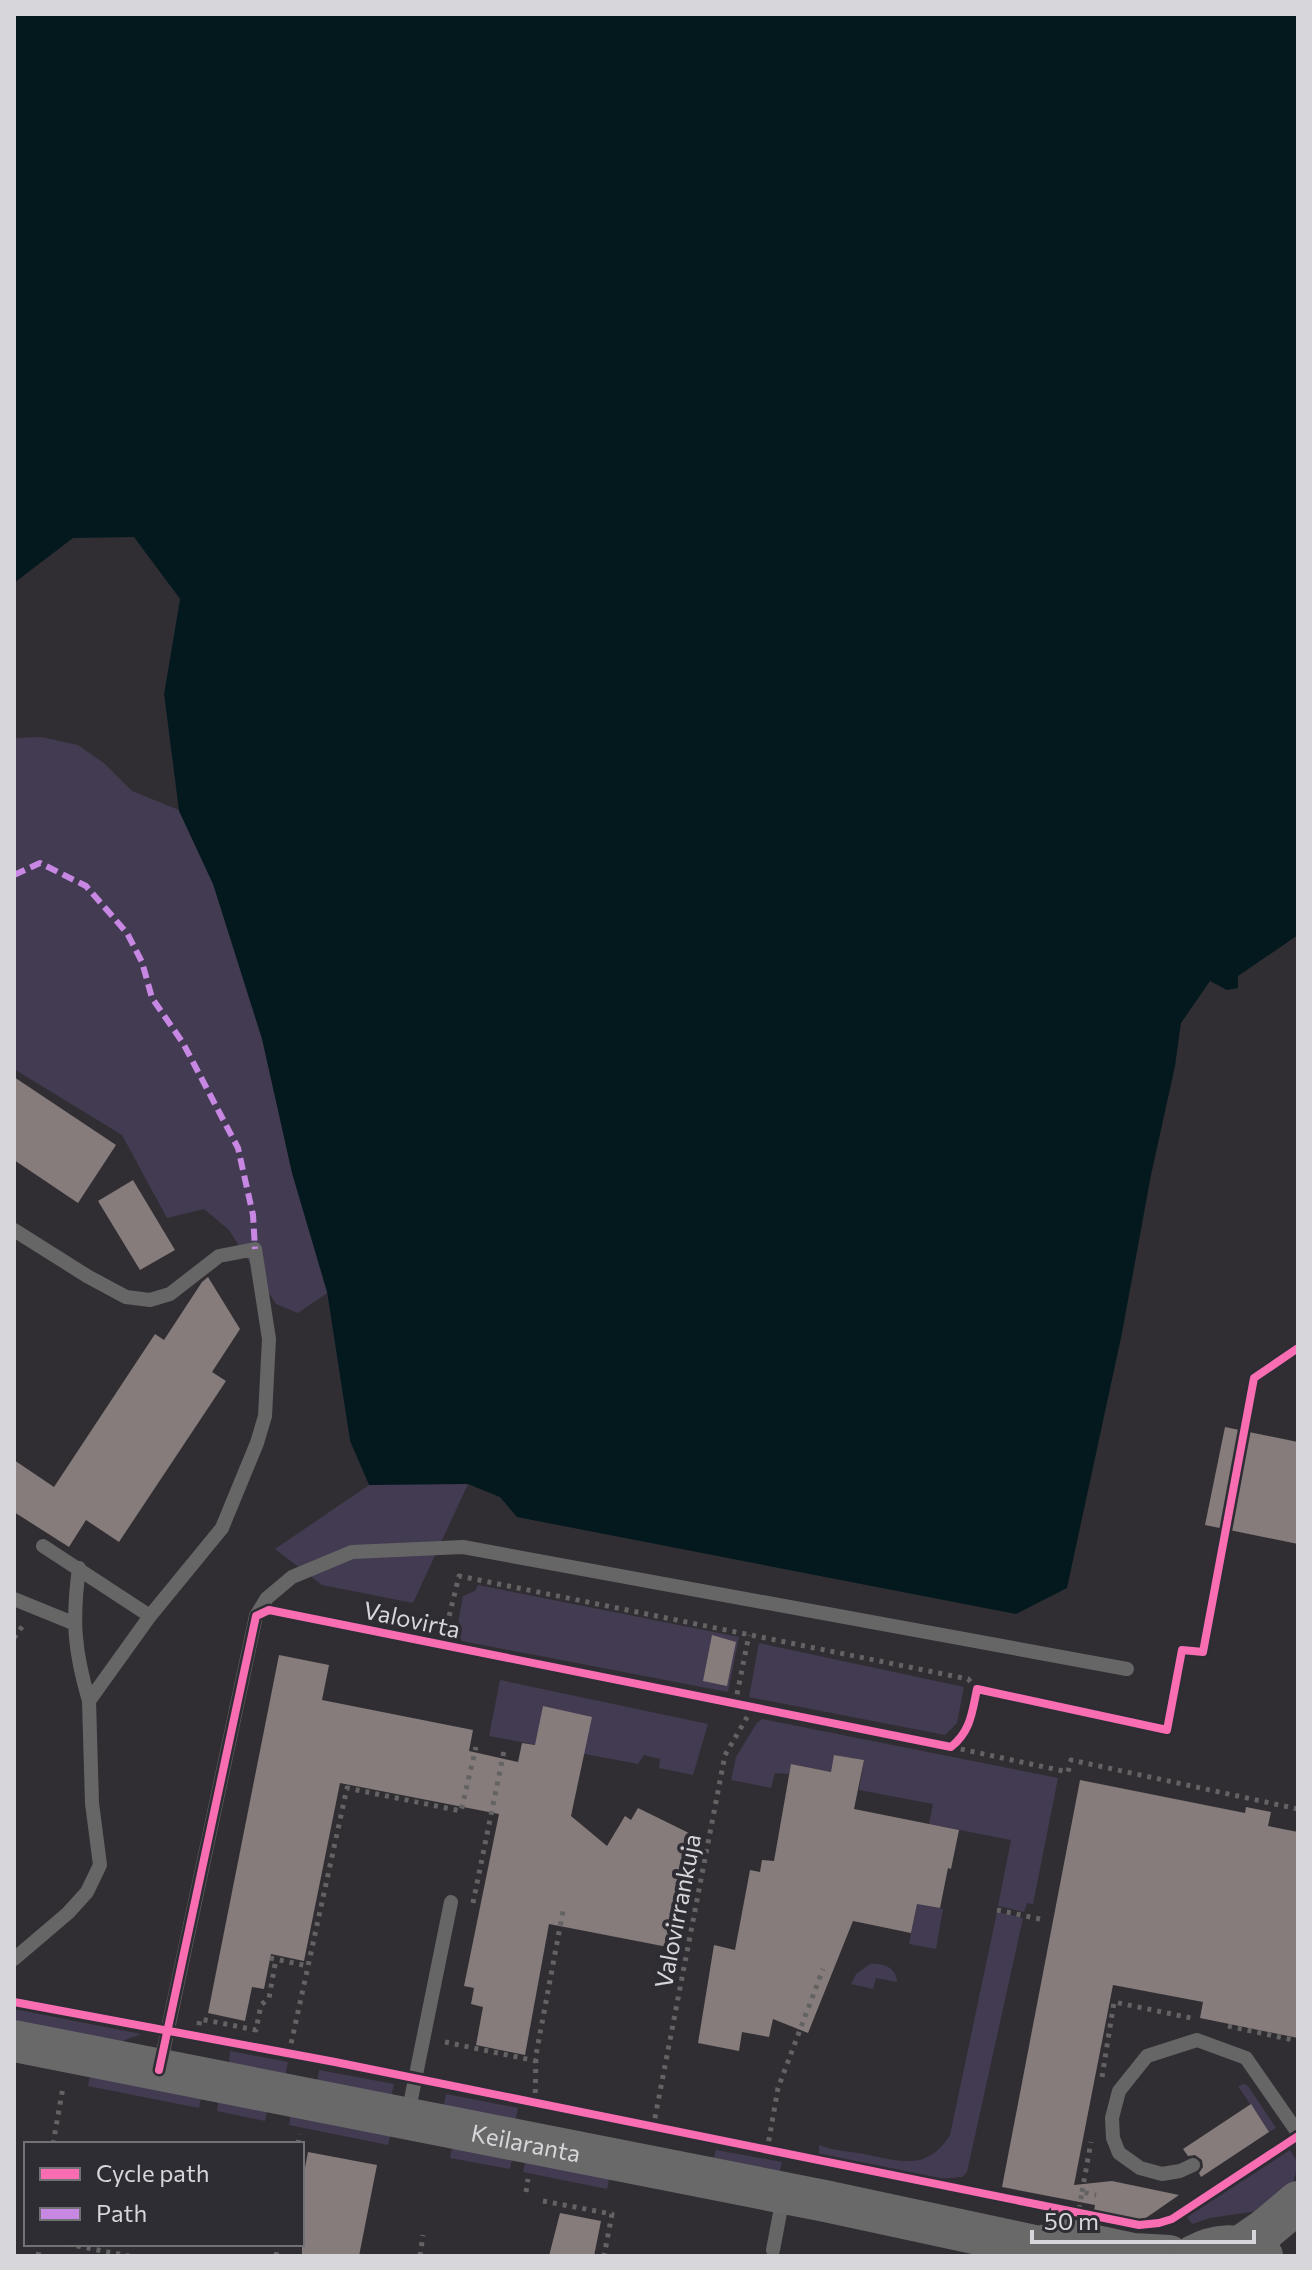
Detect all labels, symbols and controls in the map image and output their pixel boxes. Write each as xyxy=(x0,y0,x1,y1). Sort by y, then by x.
street label: Valovirta xyxy=(361,1595,463,1643)
street label: Valovirrankuja xyxy=(648,1831,706,1991)
street label: Keilaranta xyxy=(469,2117,583,2167)
legend xyxy=(24,2142,304,2246)
text: Cycle path xyxy=(96,2158,210,2187)
scale bar xyxy=(1032,2194,1254,2244)
text: Path xyxy=(96,2198,147,2227)
text: 50 m xyxy=(1044,2206,1099,2235)

